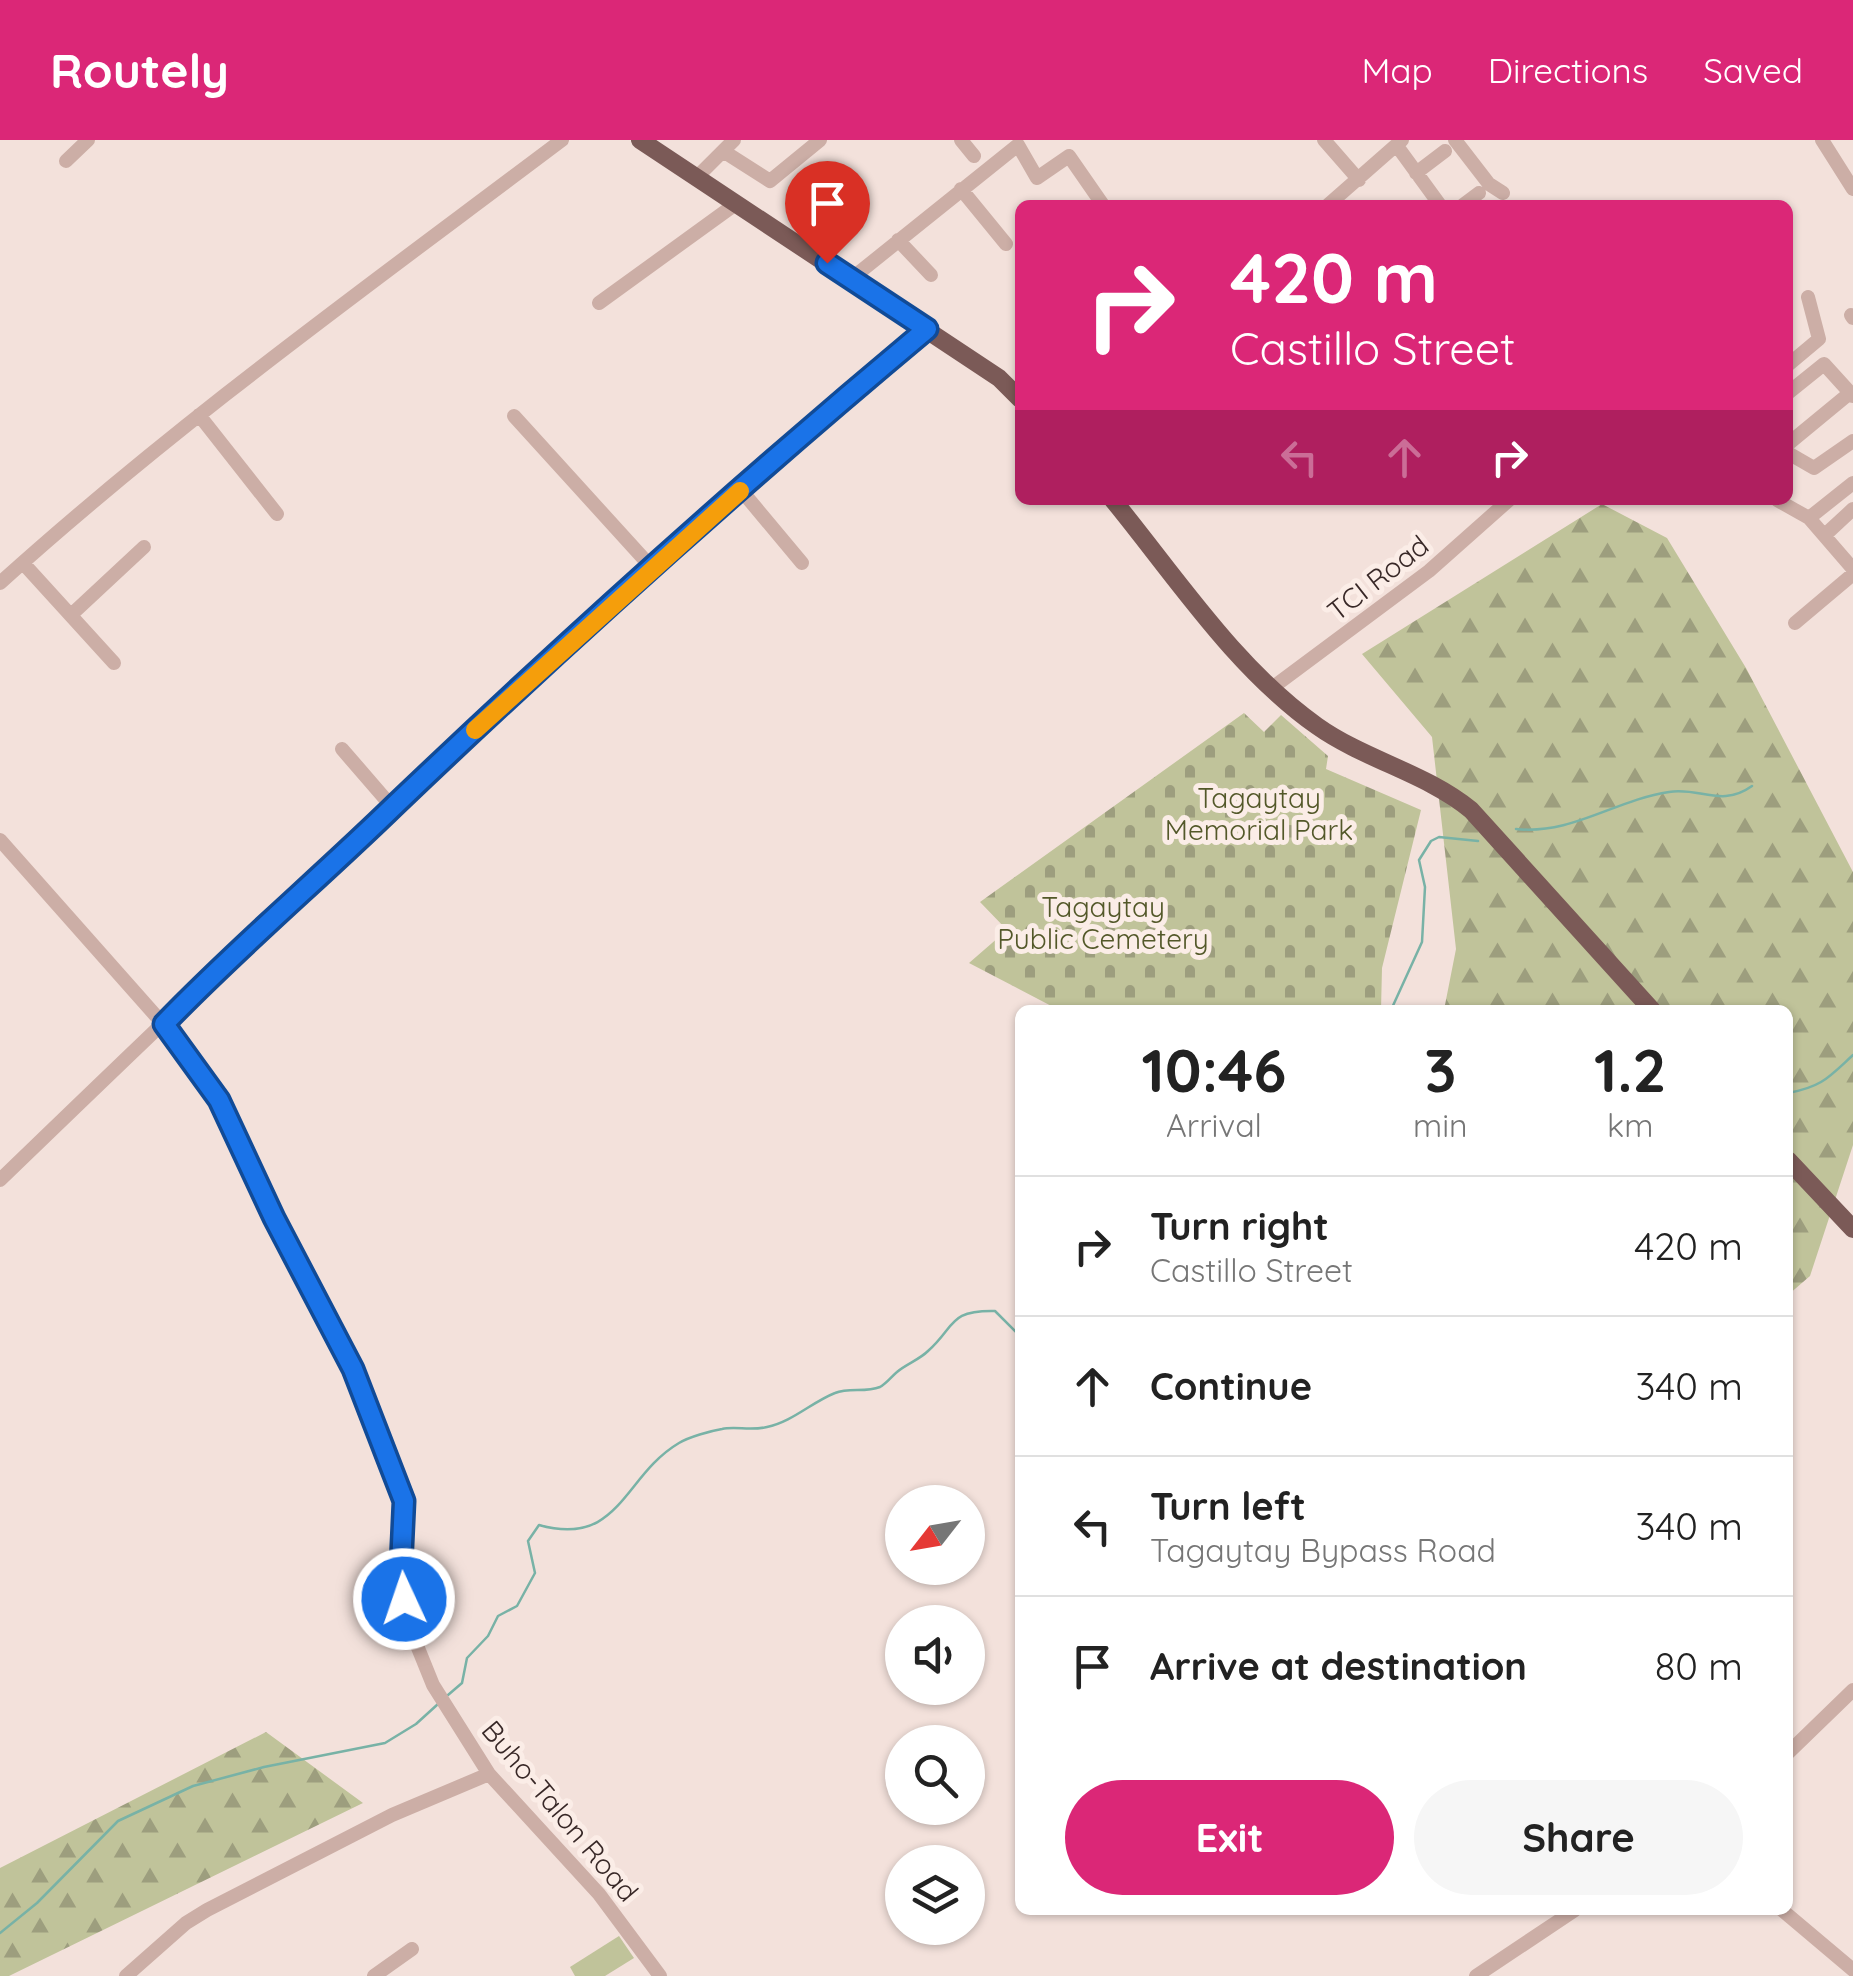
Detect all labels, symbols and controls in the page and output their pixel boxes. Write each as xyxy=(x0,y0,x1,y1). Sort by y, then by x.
text: Routely xyxy=(50,40,229,100)
text: Map xyxy=(1361,48,1433,92)
text: Directions xyxy=(1488,48,1648,92)
text: Saved xyxy=(1703,48,1803,92)
pin xyxy=(785,161,870,264)
icon: arrive xyxy=(800,176,855,231)
text: 420 m xyxy=(1230,233,1438,321)
icon: right xyxy=(1065,240,1195,370)
text: Castillo Street xyxy=(1230,320,1515,376)
icon: left xyxy=(1272,430,1327,485)
icon: ahead xyxy=(1377,430,1432,485)
icon: right xyxy=(1482,430,1537,485)
street label: TCI Road xyxy=(1320,527,1435,628)
park label: Tagaytay Memorial Park xyxy=(1165,780,1353,847)
park label: Tagaytay Public Cemetery xyxy=(997,889,1209,956)
text: 10:46 xyxy=(1142,1032,1287,1107)
text: 3 xyxy=(1424,1032,1456,1107)
text: 1.2 xyxy=(1594,1032,1666,1107)
text: Arrival xyxy=(1166,1105,1262,1145)
text: min xyxy=(1413,1105,1468,1145)
text: km xyxy=(1607,1105,1653,1145)
text: Turn right xyxy=(1150,1202,1329,1250)
icon: right xyxy=(1065,1219,1120,1274)
text: 420 m xyxy=(1634,1222,1743,1270)
text: Castillo Street xyxy=(1150,1250,1353,1290)
icon: ahead xyxy=(1065,1359,1120,1414)
text: Continue xyxy=(1150,1362,1312,1410)
text: 340 m xyxy=(1635,1362,1743,1410)
text: Turn left xyxy=(1150,1482,1306,1530)
north arrow xyxy=(885,1485,985,1585)
map controls xyxy=(885,1485,985,1945)
icon: left xyxy=(1065,1499,1120,1554)
text: 340 m xyxy=(1635,1502,1743,1550)
text: Tagaytay Bypass Road xyxy=(1150,1530,1496,1570)
position arrow xyxy=(352,1547,456,1651)
button: sound xyxy=(885,1605,985,1705)
icon: arrive xyxy=(1065,1639,1120,1694)
text: Arrive at destination xyxy=(1150,1642,1527,1690)
text: 80 m xyxy=(1655,1642,1743,1690)
street label: Buho-Talon Road xyxy=(475,1713,646,1908)
button: search xyxy=(885,1725,985,1825)
button: Exit xyxy=(1065,1780,1394,1895)
button: Share xyxy=(1414,1780,1743,1895)
button: layers xyxy=(885,1845,985,1945)

